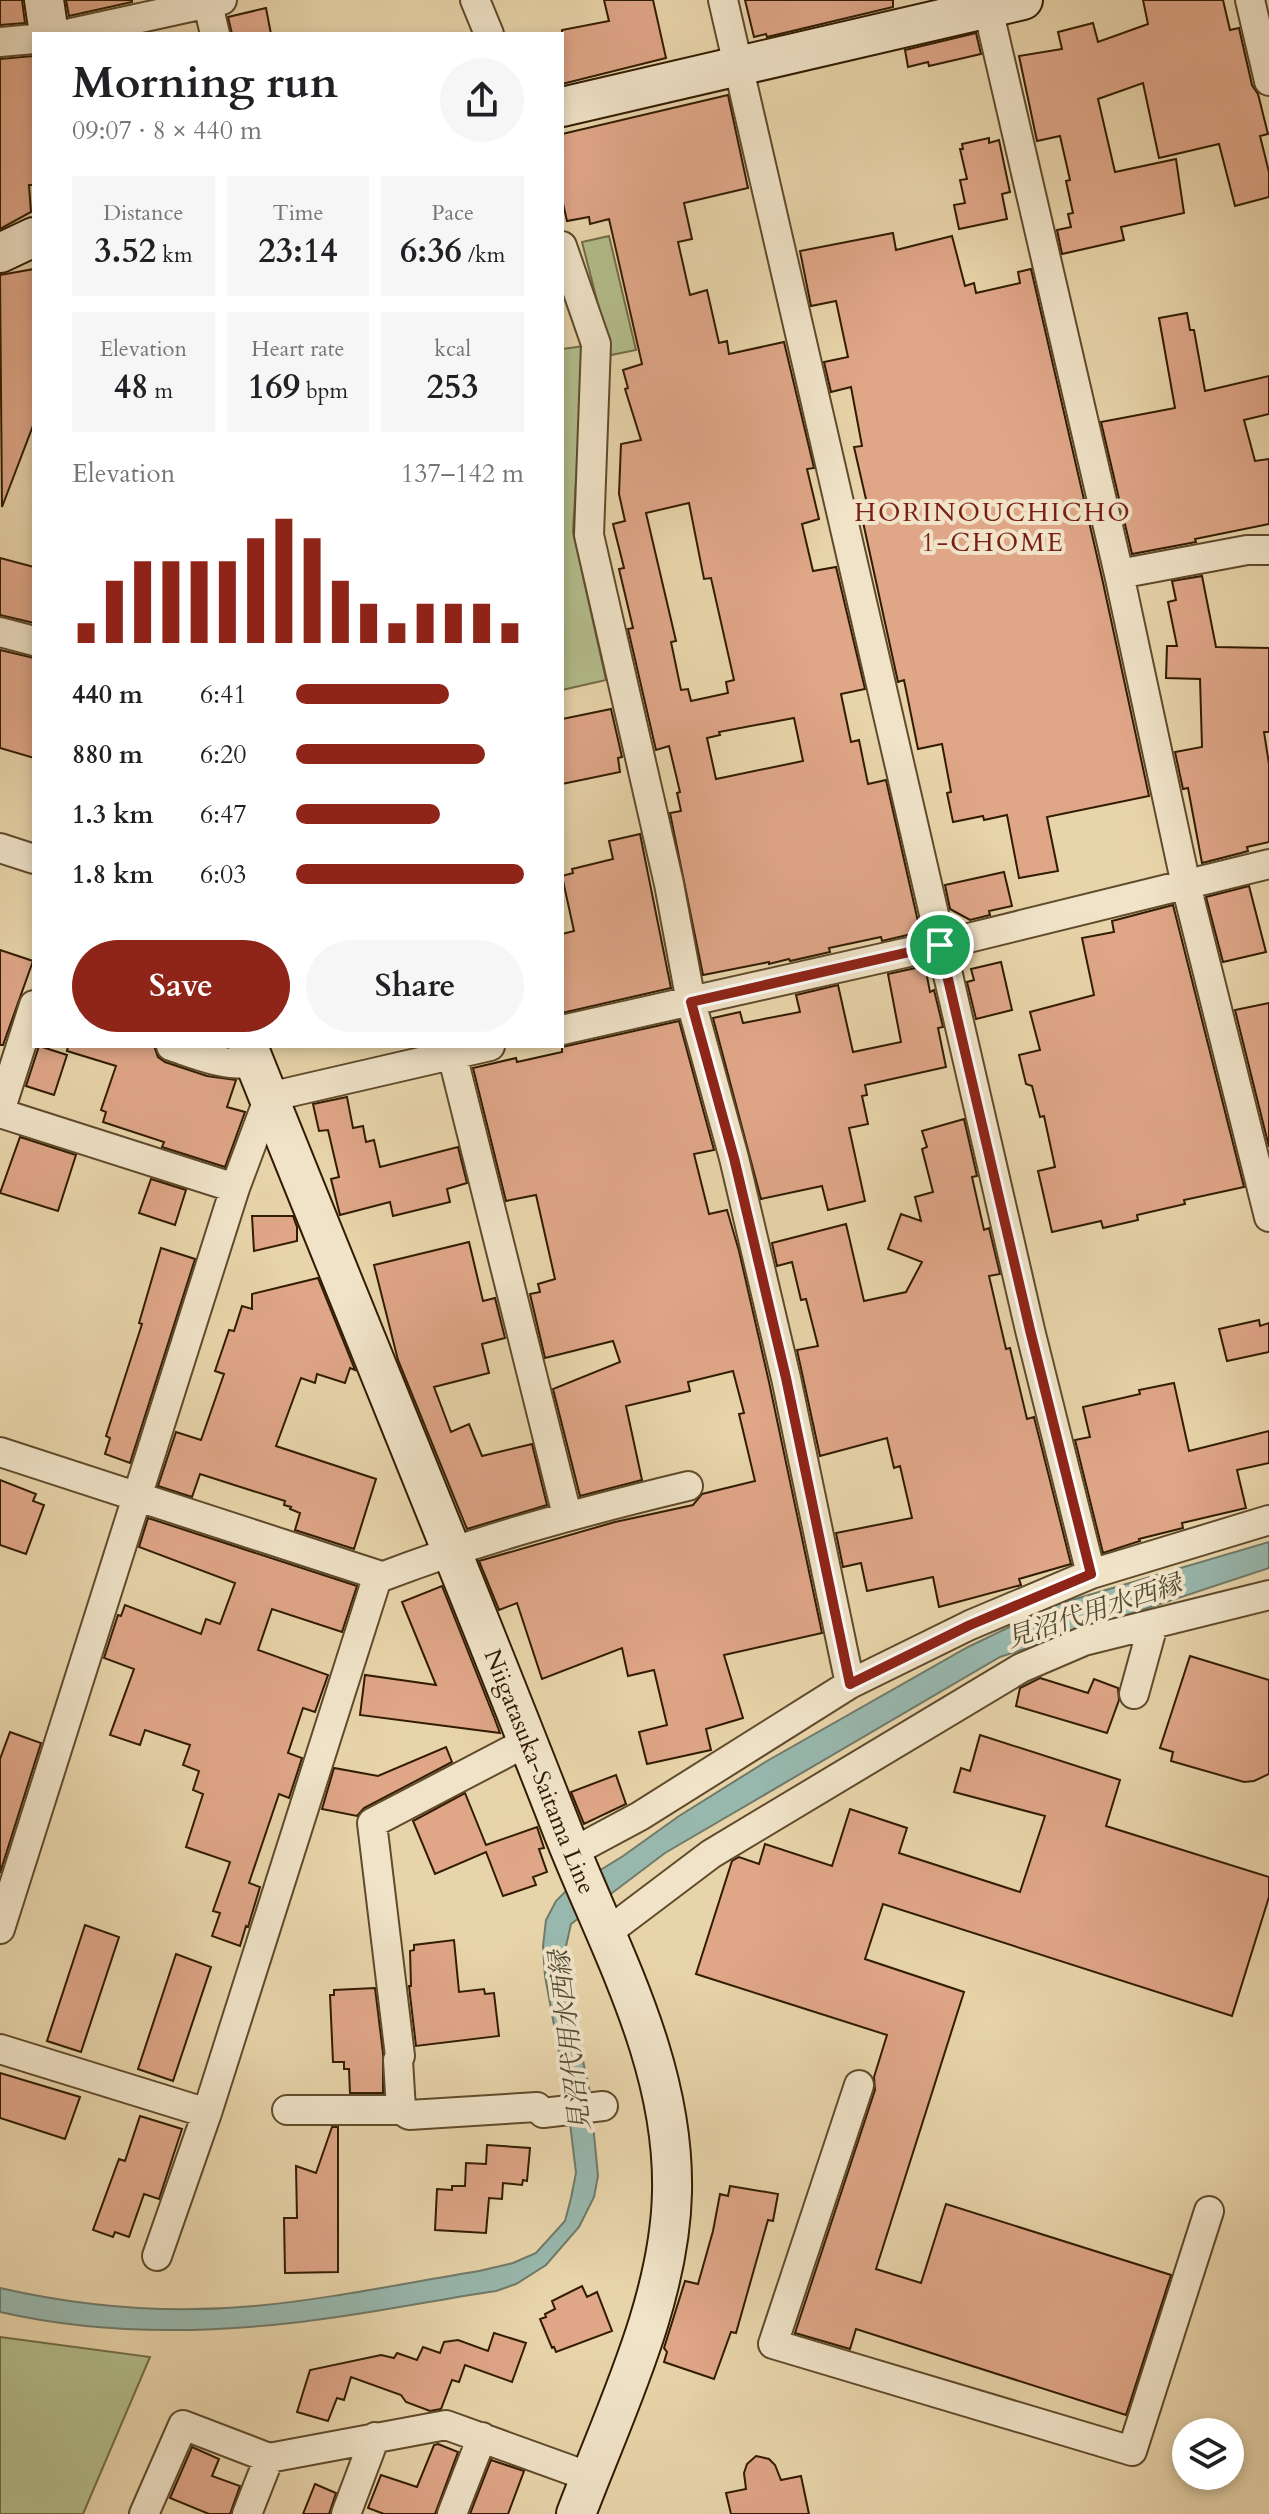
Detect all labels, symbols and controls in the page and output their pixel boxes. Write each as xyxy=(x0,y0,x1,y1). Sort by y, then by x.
text: Morning run xyxy=(72,53,338,113)
button: share xyxy=(440,58,524,142)
text: 09:07 · 8 × 440 m xyxy=(72,113,262,148)
text: Distance xyxy=(103,198,184,228)
text: Time xyxy=(273,198,323,228)
text: Pace xyxy=(431,198,474,228)
text: 3.52 xyxy=(94,228,156,274)
text: 23:14 xyxy=(258,228,338,274)
text: 6:36 xyxy=(400,228,462,274)
text: km xyxy=(156,240,193,270)
text: /km xyxy=(462,240,505,270)
text: Elevation xyxy=(100,334,187,364)
text: Heart rate xyxy=(251,334,345,364)
text: kcal xyxy=(434,334,471,364)
text: 48 xyxy=(114,364,148,410)
text: 169 xyxy=(248,364,300,410)
text: 253 xyxy=(427,364,479,410)
text: m xyxy=(148,376,173,406)
text: bpm xyxy=(300,376,348,406)
text: Elevation xyxy=(72,456,175,491)
text: 137–142 m xyxy=(401,456,524,491)
district label: HORINOUCHICHO 1-CHOME xyxy=(854,495,1132,560)
text: 440 m xyxy=(72,677,143,712)
text: 6:41 xyxy=(200,677,247,712)
text: 880 m xyxy=(72,737,143,772)
text: 6:20 xyxy=(200,737,247,772)
text: 1.3 km xyxy=(72,797,153,832)
text: 6:47 xyxy=(200,797,247,832)
text: 1.8 km xyxy=(72,857,153,892)
text: 6:03 xyxy=(200,857,247,892)
pin xyxy=(906,911,974,979)
icon: arrive xyxy=(918,923,962,967)
button: Save xyxy=(72,940,290,1032)
button: Share xyxy=(306,940,524,1032)
water label: 見沼代用水西縁 xyxy=(1002,1565,1189,1656)
street label: Niigatasuka-Saitama Line xyxy=(476,1644,603,1899)
water label: 見沼代用水西縁 xyxy=(541,1946,598,2133)
map controls xyxy=(1172,2418,1244,2490)
button: layers xyxy=(1172,2418,1244,2490)

